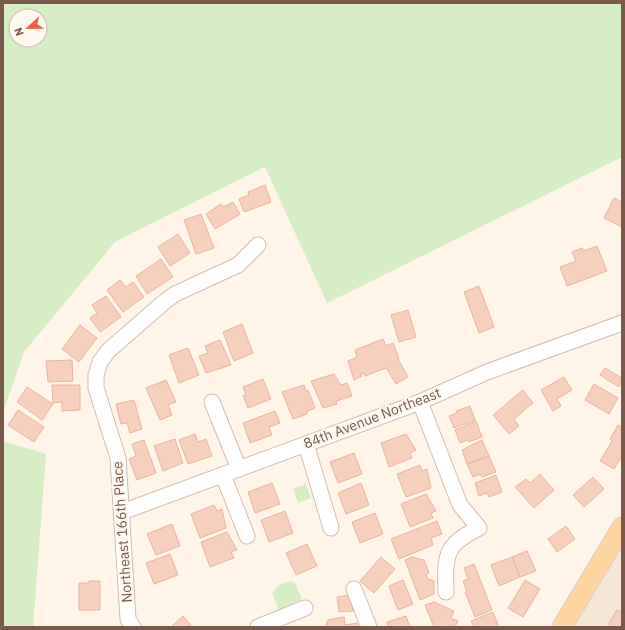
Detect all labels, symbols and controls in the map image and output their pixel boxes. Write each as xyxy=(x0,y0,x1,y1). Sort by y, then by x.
north arrow xyxy=(8,8,48,48)
text: N xyxy=(11,25,27,38)
street label: 84th Avenue Northeast xyxy=(301,383,443,452)
street label: Northeast 166th Place xyxy=(108,460,136,603)

